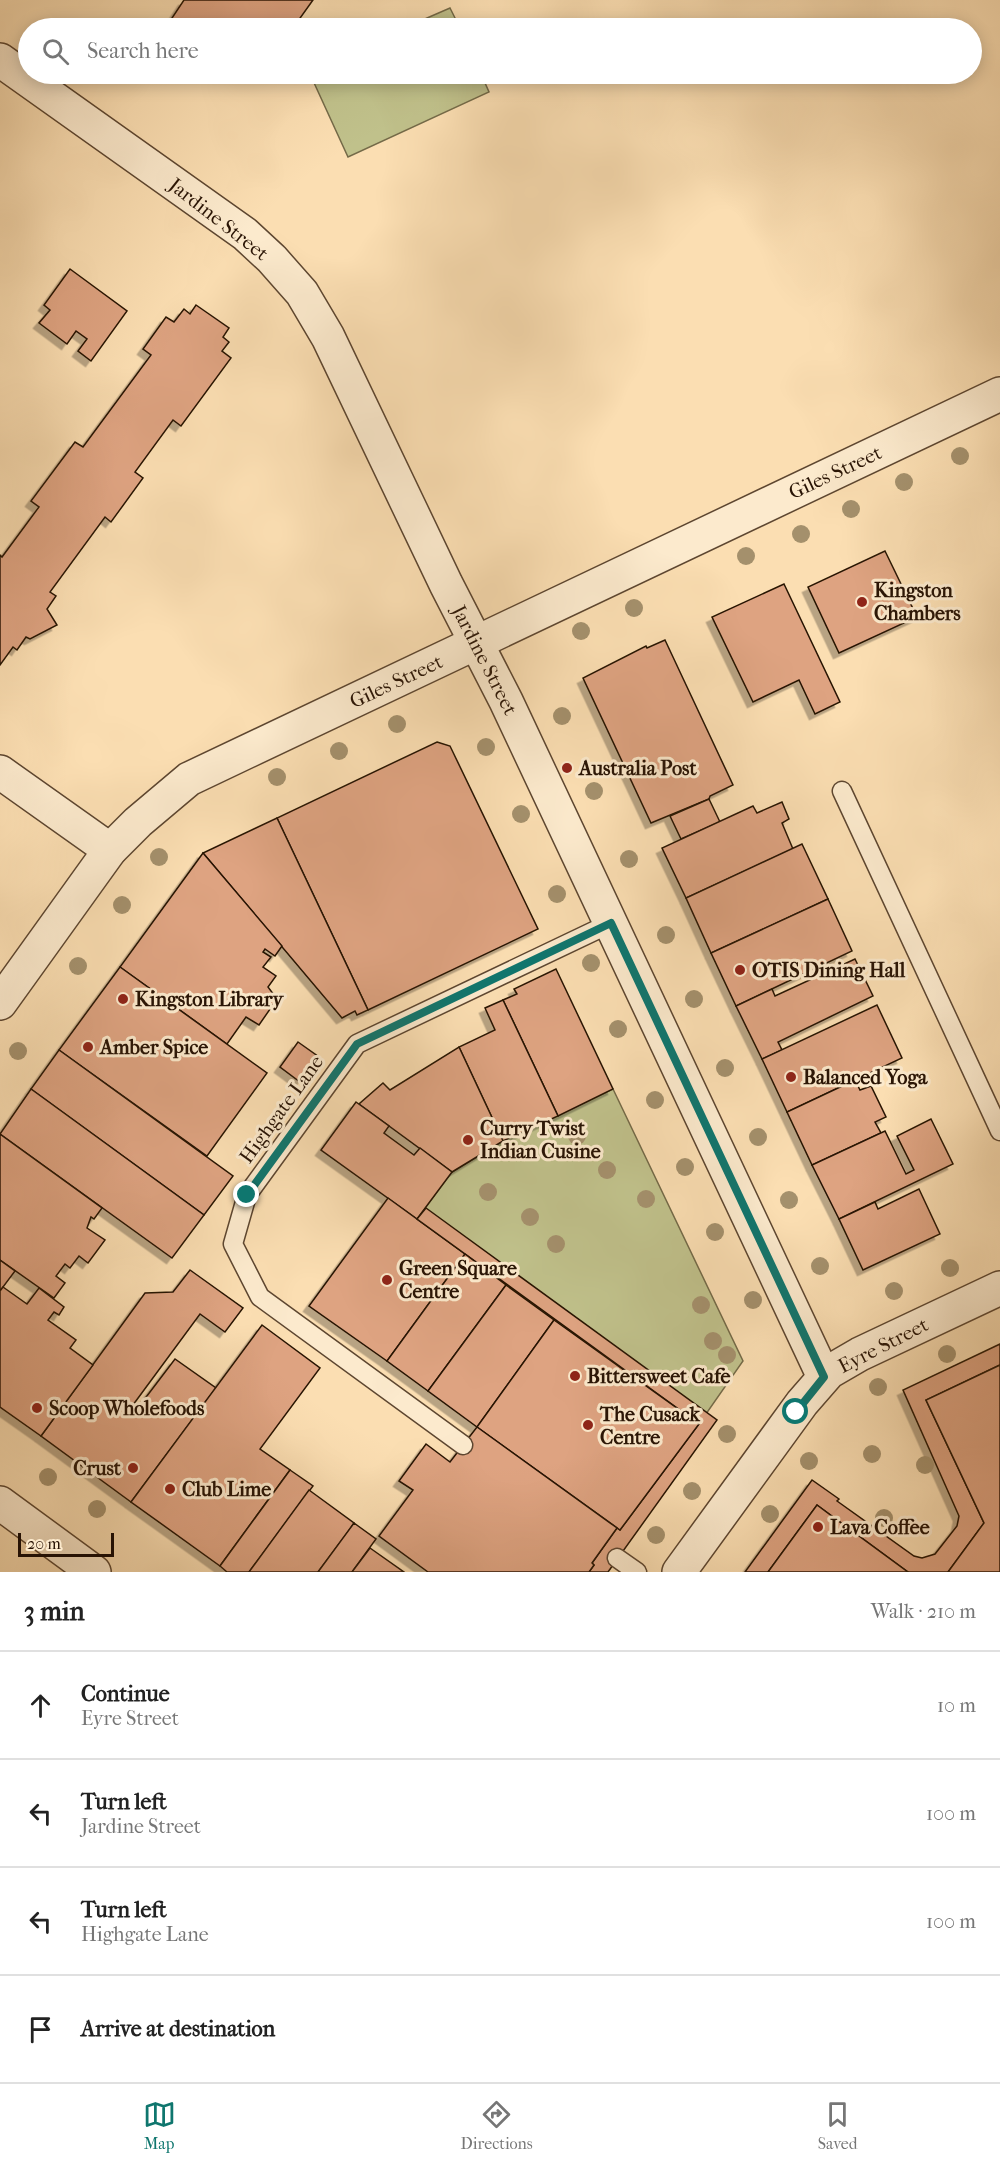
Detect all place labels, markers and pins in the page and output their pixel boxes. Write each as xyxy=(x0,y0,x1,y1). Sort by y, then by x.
place label: Kingston Chambers xyxy=(874,579,961,625)
marker: Kingston Chambers xyxy=(855,595,869,609)
place label: Australia Post xyxy=(577,757,697,780)
marker: Australia Post xyxy=(560,761,574,775)
place label: OTIS Dining Hall xyxy=(752,959,906,982)
marker: OTIS Dining Hall xyxy=(733,963,747,977)
place label: Kingston Library xyxy=(135,988,285,1011)
marker: Kingston Library xyxy=(116,992,130,1006)
place label: Amber Spice xyxy=(98,1036,208,1059)
marker: Amber Spice xyxy=(81,1040,95,1054)
place label: Balanced Yoga xyxy=(803,1066,928,1089)
marker: Balanced Yoga xyxy=(784,1070,798,1084)
place label: Curry Twist Indian Cusine xyxy=(480,1117,601,1163)
marker: Curry Twist Indian Cusine xyxy=(461,1133,475,1147)
place label: Green Square Centre xyxy=(399,1257,517,1303)
marker: Green Square Centre xyxy=(380,1273,394,1287)
place label: Bittersweet Cafe xyxy=(587,1365,731,1388)
marker: Bittersweet Cafe xyxy=(568,1369,582,1383)
place label: Scoop Wholefoods xyxy=(49,1397,205,1420)
marker: Scoop Wholefoods xyxy=(30,1401,44,1415)
place label: The Cusack Centre xyxy=(599,1403,700,1449)
marker: The Cusack Centre xyxy=(581,1418,595,1432)
place label: Crust xyxy=(73,1457,122,1480)
marker: Crust xyxy=(126,1461,140,1475)
place label: Club Lime xyxy=(182,1478,271,1501)
marker: Club Lime xyxy=(163,1482,177,1496)
place label: Lava Coffee xyxy=(830,1516,930,1539)
marker: Lava Coffee xyxy=(811,1520,825,1534)

